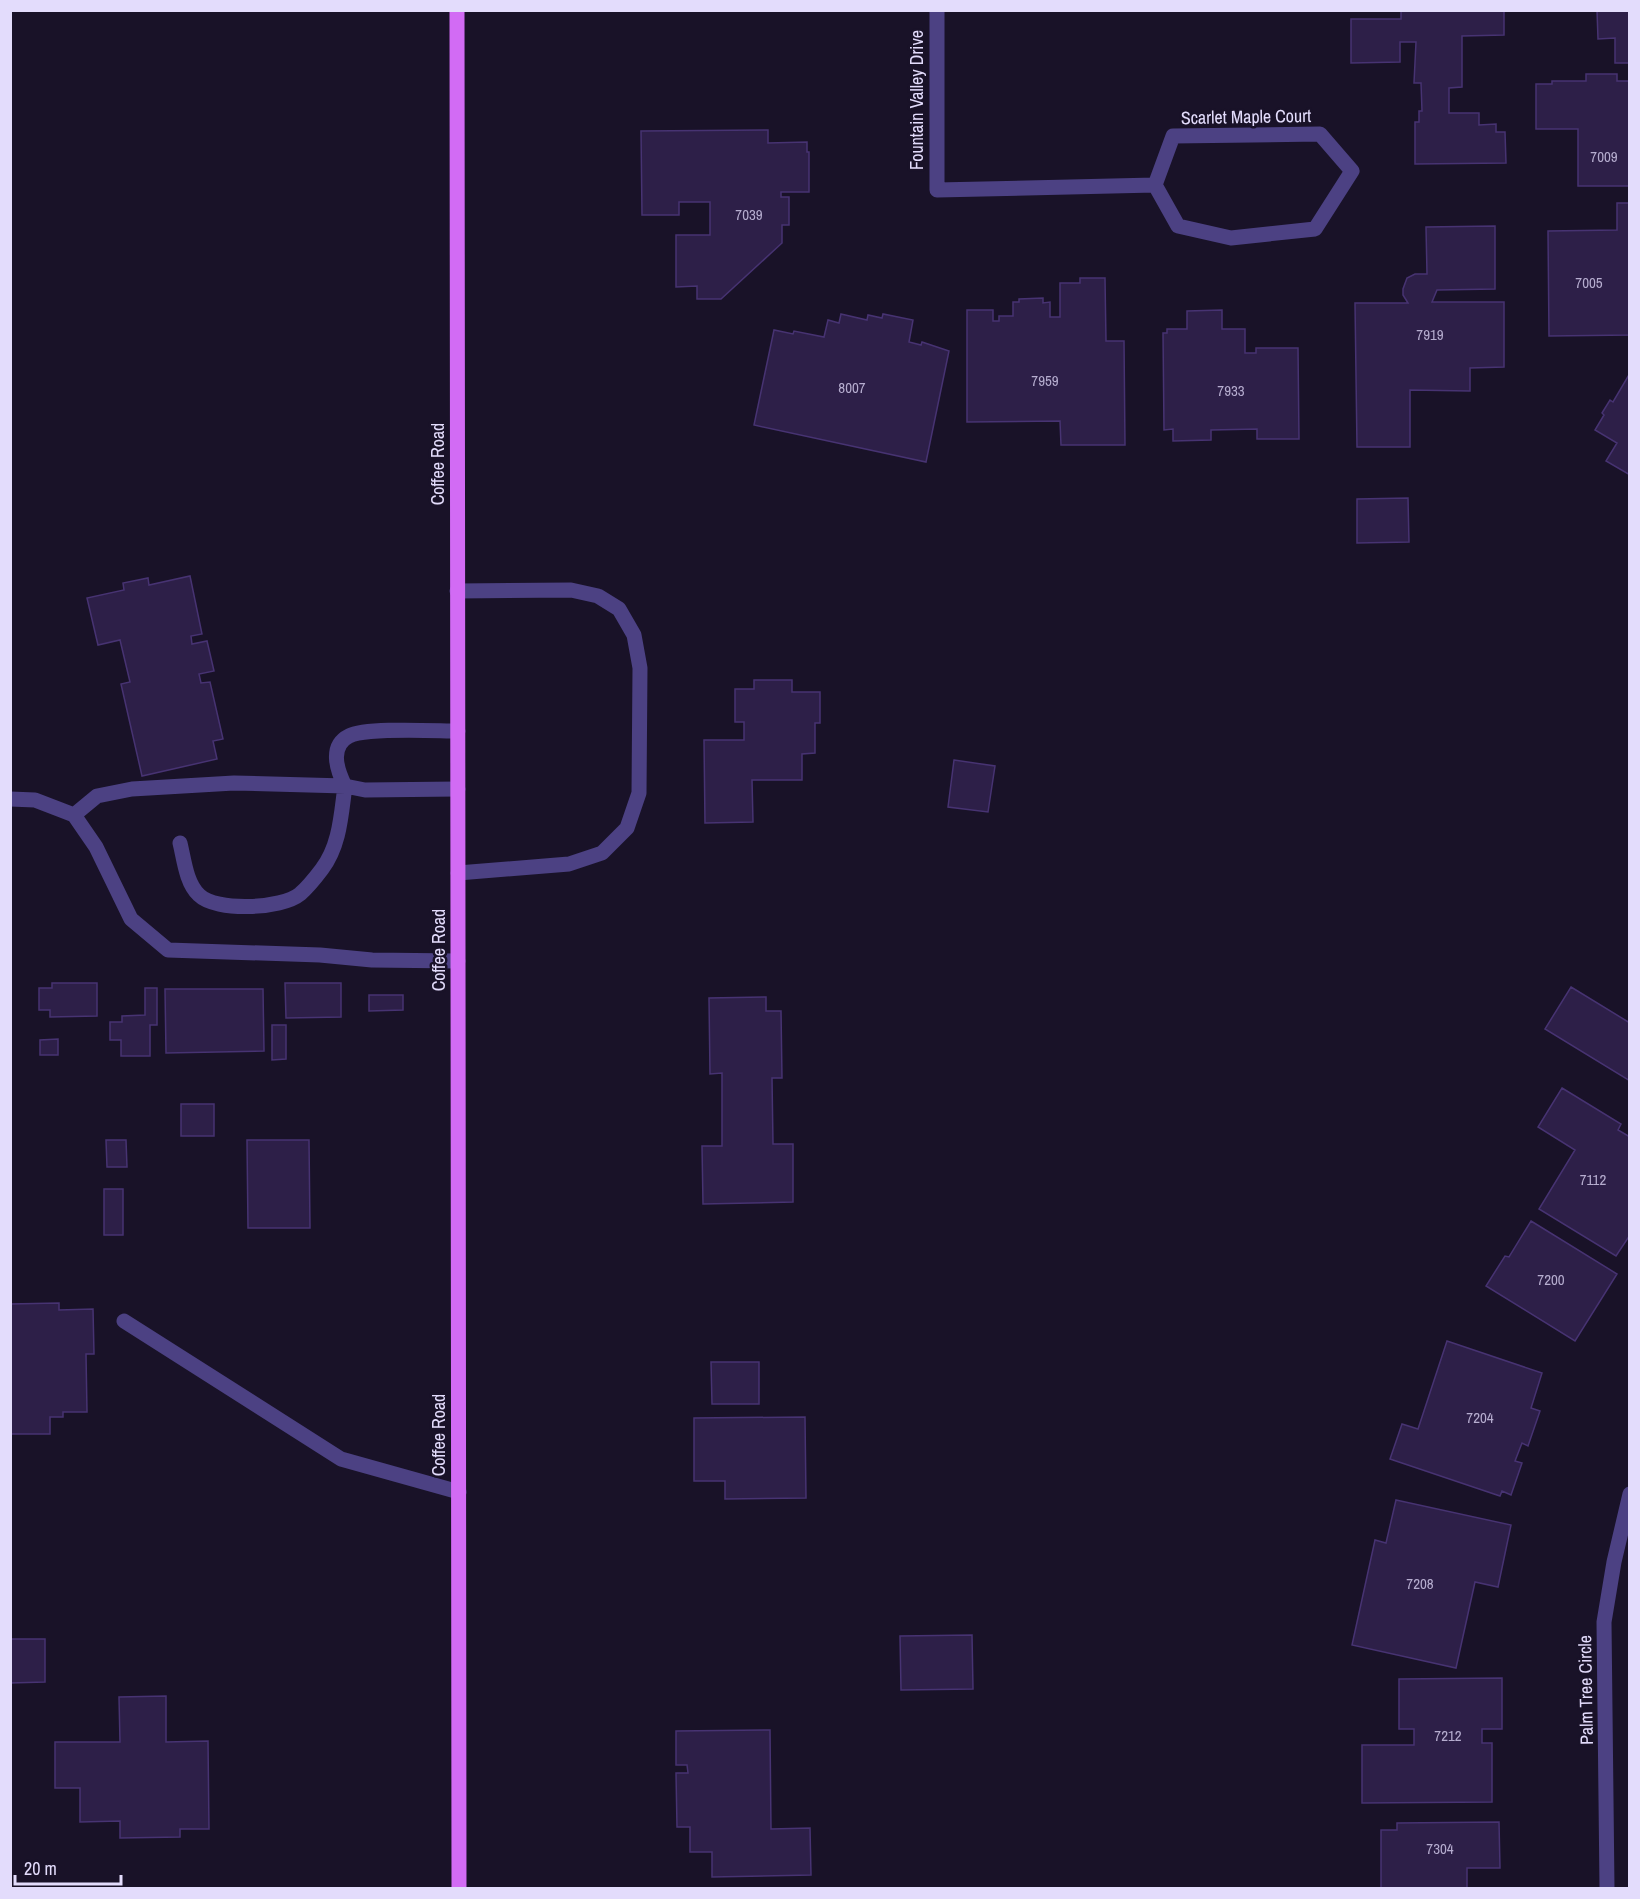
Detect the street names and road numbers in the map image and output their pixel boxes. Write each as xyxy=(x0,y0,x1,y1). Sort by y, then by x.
street label: Fountain Valley Drive xyxy=(904,30,929,170)
street label: Scarlet Maple Court xyxy=(1181,103,1311,130)
street label: Coffee Road xyxy=(425,423,450,505)
street label: Coffee Road xyxy=(426,909,451,991)
street label: Coffee Road xyxy=(426,1394,451,1476)
street label: Palm Tree Circle xyxy=(1572,1635,1599,1745)

